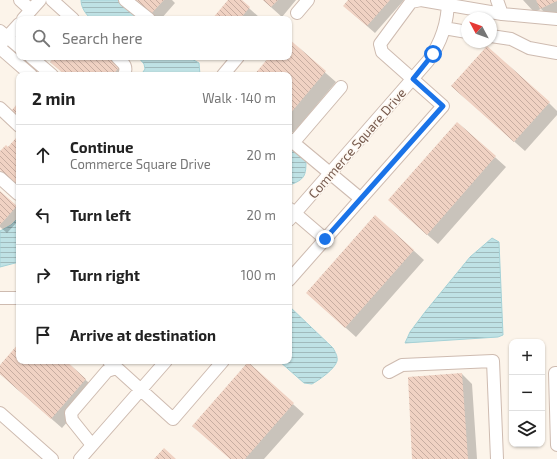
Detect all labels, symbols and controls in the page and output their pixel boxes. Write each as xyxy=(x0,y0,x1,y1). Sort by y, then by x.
north arrow xyxy=(461,12,497,48)
search box xyxy=(16,16,292,60)
icon: search xyxy=(30,27,52,49)
text: Search here xyxy=(62,29,143,47)
route start xyxy=(424,45,442,63)
street label: Commerce Square Drive xyxy=(305,85,409,201)
text: 2 min xyxy=(32,88,75,108)
text: Walk · 140 m xyxy=(202,90,276,106)
text: Continue xyxy=(70,138,133,156)
icon: ahead xyxy=(32,144,54,166)
text: 20 m xyxy=(247,147,276,163)
text: Commerce Square Drive xyxy=(70,156,211,172)
icon: left xyxy=(32,204,54,226)
text: Turn left xyxy=(70,206,131,224)
text: 20 m xyxy=(247,207,276,223)
route end xyxy=(316,230,334,248)
icon: right xyxy=(32,264,54,286)
text: Turn right xyxy=(70,266,140,284)
text: 100 m xyxy=(241,267,276,283)
icon: arrive xyxy=(32,324,54,346)
text: Arrive at destination xyxy=(70,326,216,344)
map controls xyxy=(509,339,545,447)
button: + xyxy=(509,339,545,375)
button: − xyxy=(509,375,545,411)
button: layers xyxy=(509,411,545,447)

